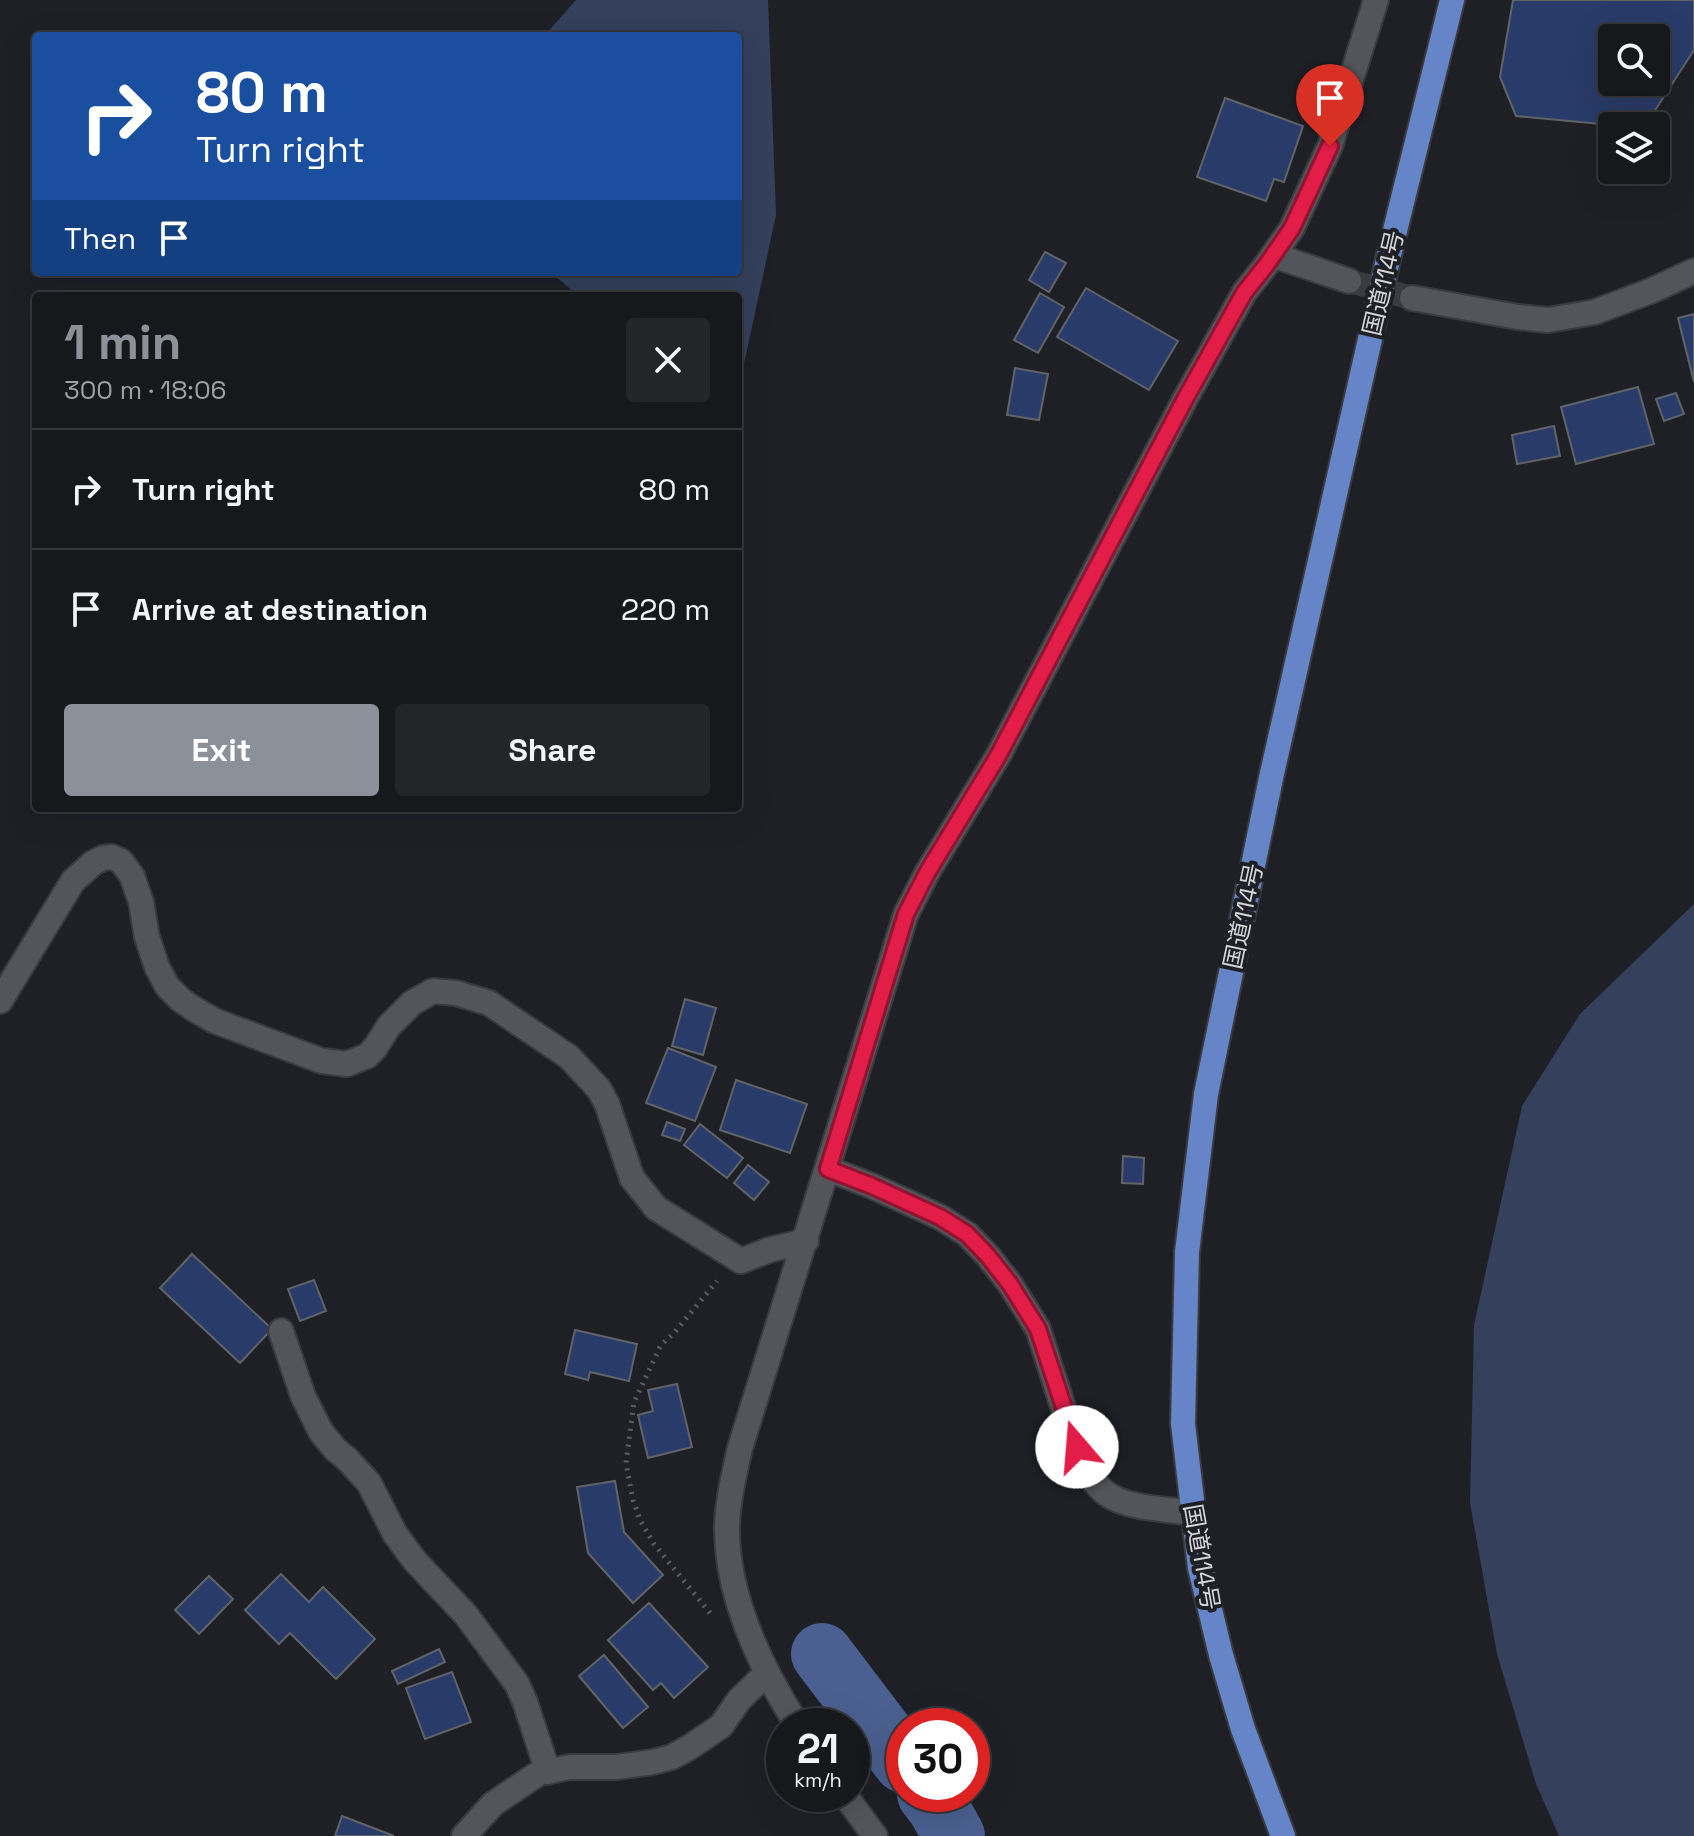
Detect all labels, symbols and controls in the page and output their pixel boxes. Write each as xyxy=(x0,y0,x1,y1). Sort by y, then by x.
map controls xyxy=(1598,24,1670,184)
button: search xyxy=(1598,24,1670,96)
text: 80 m xyxy=(196,57,328,128)
icon: right xyxy=(64,64,168,168)
pin xyxy=(1296,64,1364,146)
icon: arrive xyxy=(1308,76,1352,120)
button: layers xyxy=(1598,112,1670,184)
text: Turn right xyxy=(196,127,365,173)
icon: arrive xyxy=(152,216,196,260)
text: Then xyxy=(64,219,136,258)
street label: 国道114号 xyxy=(1356,227,1410,339)
text: 1 min xyxy=(64,312,181,373)
button: close xyxy=(626,318,710,402)
text: 300 m · 18:06 xyxy=(64,373,227,407)
icon: right xyxy=(64,467,108,511)
text: Turn right xyxy=(132,470,275,509)
text: 80 m xyxy=(639,470,710,509)
icon: arrive xyxy=(64,587,108,631)
text: Arrive at destination xyxy=(132,590,428,629)
text: 220 m xyxy=(621,590,710,629)
button: Exit xyxy=(64,704,379,796)
button: Share xyxy=(395,704,710,796)
street label: 国道114号 xyxy=(1217,860,1269,972)
position arrow xyxy=(1035,1405,1119,1489)
street label: 国道114号 xyxy=(1177,1502,1227,1612)
speed limit sign: 30 xyxy=(886,1708,990,1812)
text: 21 xyxy=(797,1724,839,1775)
text: km/h xyxy=(794,1767,842,1793)

